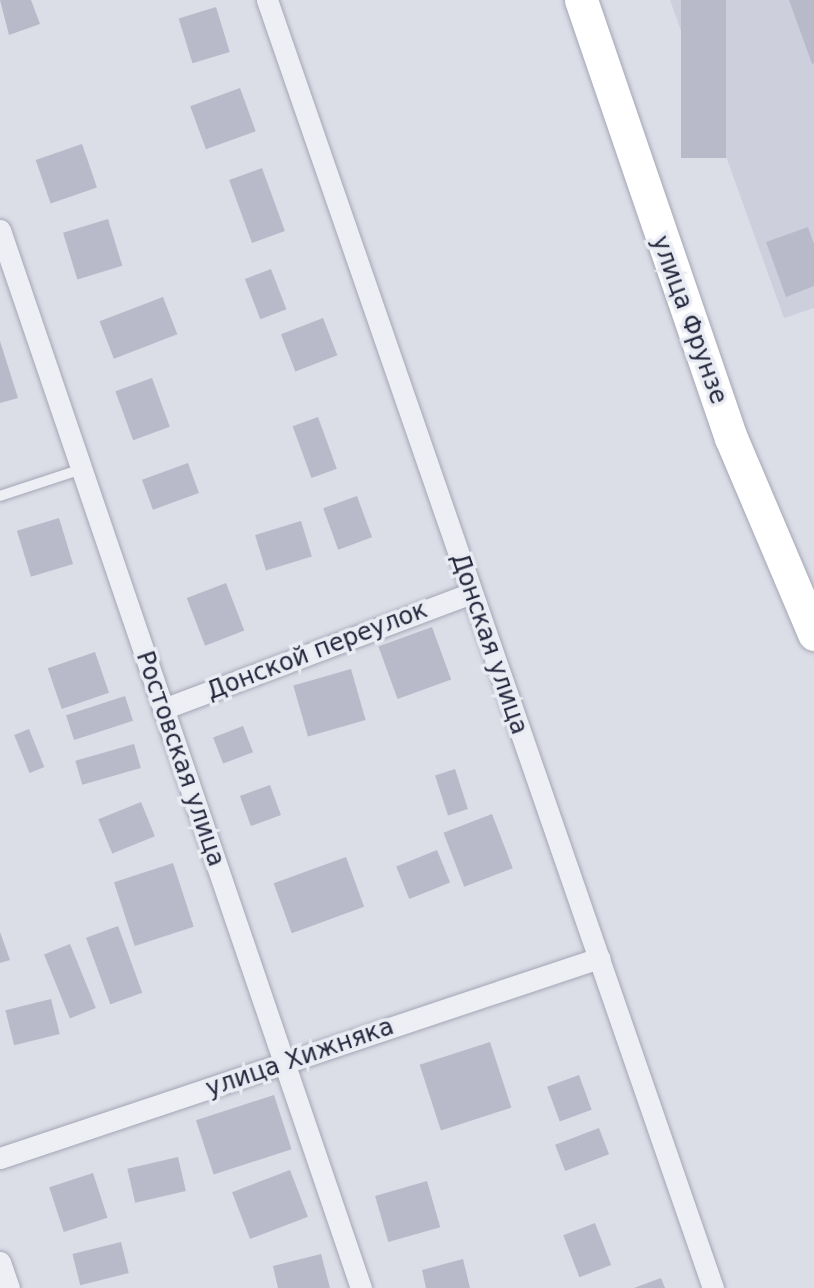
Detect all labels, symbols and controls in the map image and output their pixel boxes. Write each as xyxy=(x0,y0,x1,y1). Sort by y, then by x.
street label: улица Фрунзе xyxy=(645,232,733,408)
street label: Донская улица xyxy=(444,550,534,738)
street label: Донской переулок xyxy=(203,596,431,706)
street label: Ростовская улица xyxy=(130,648,230,870)
street label: улица Хижняка xyxy=(202,1012,398,1104)

